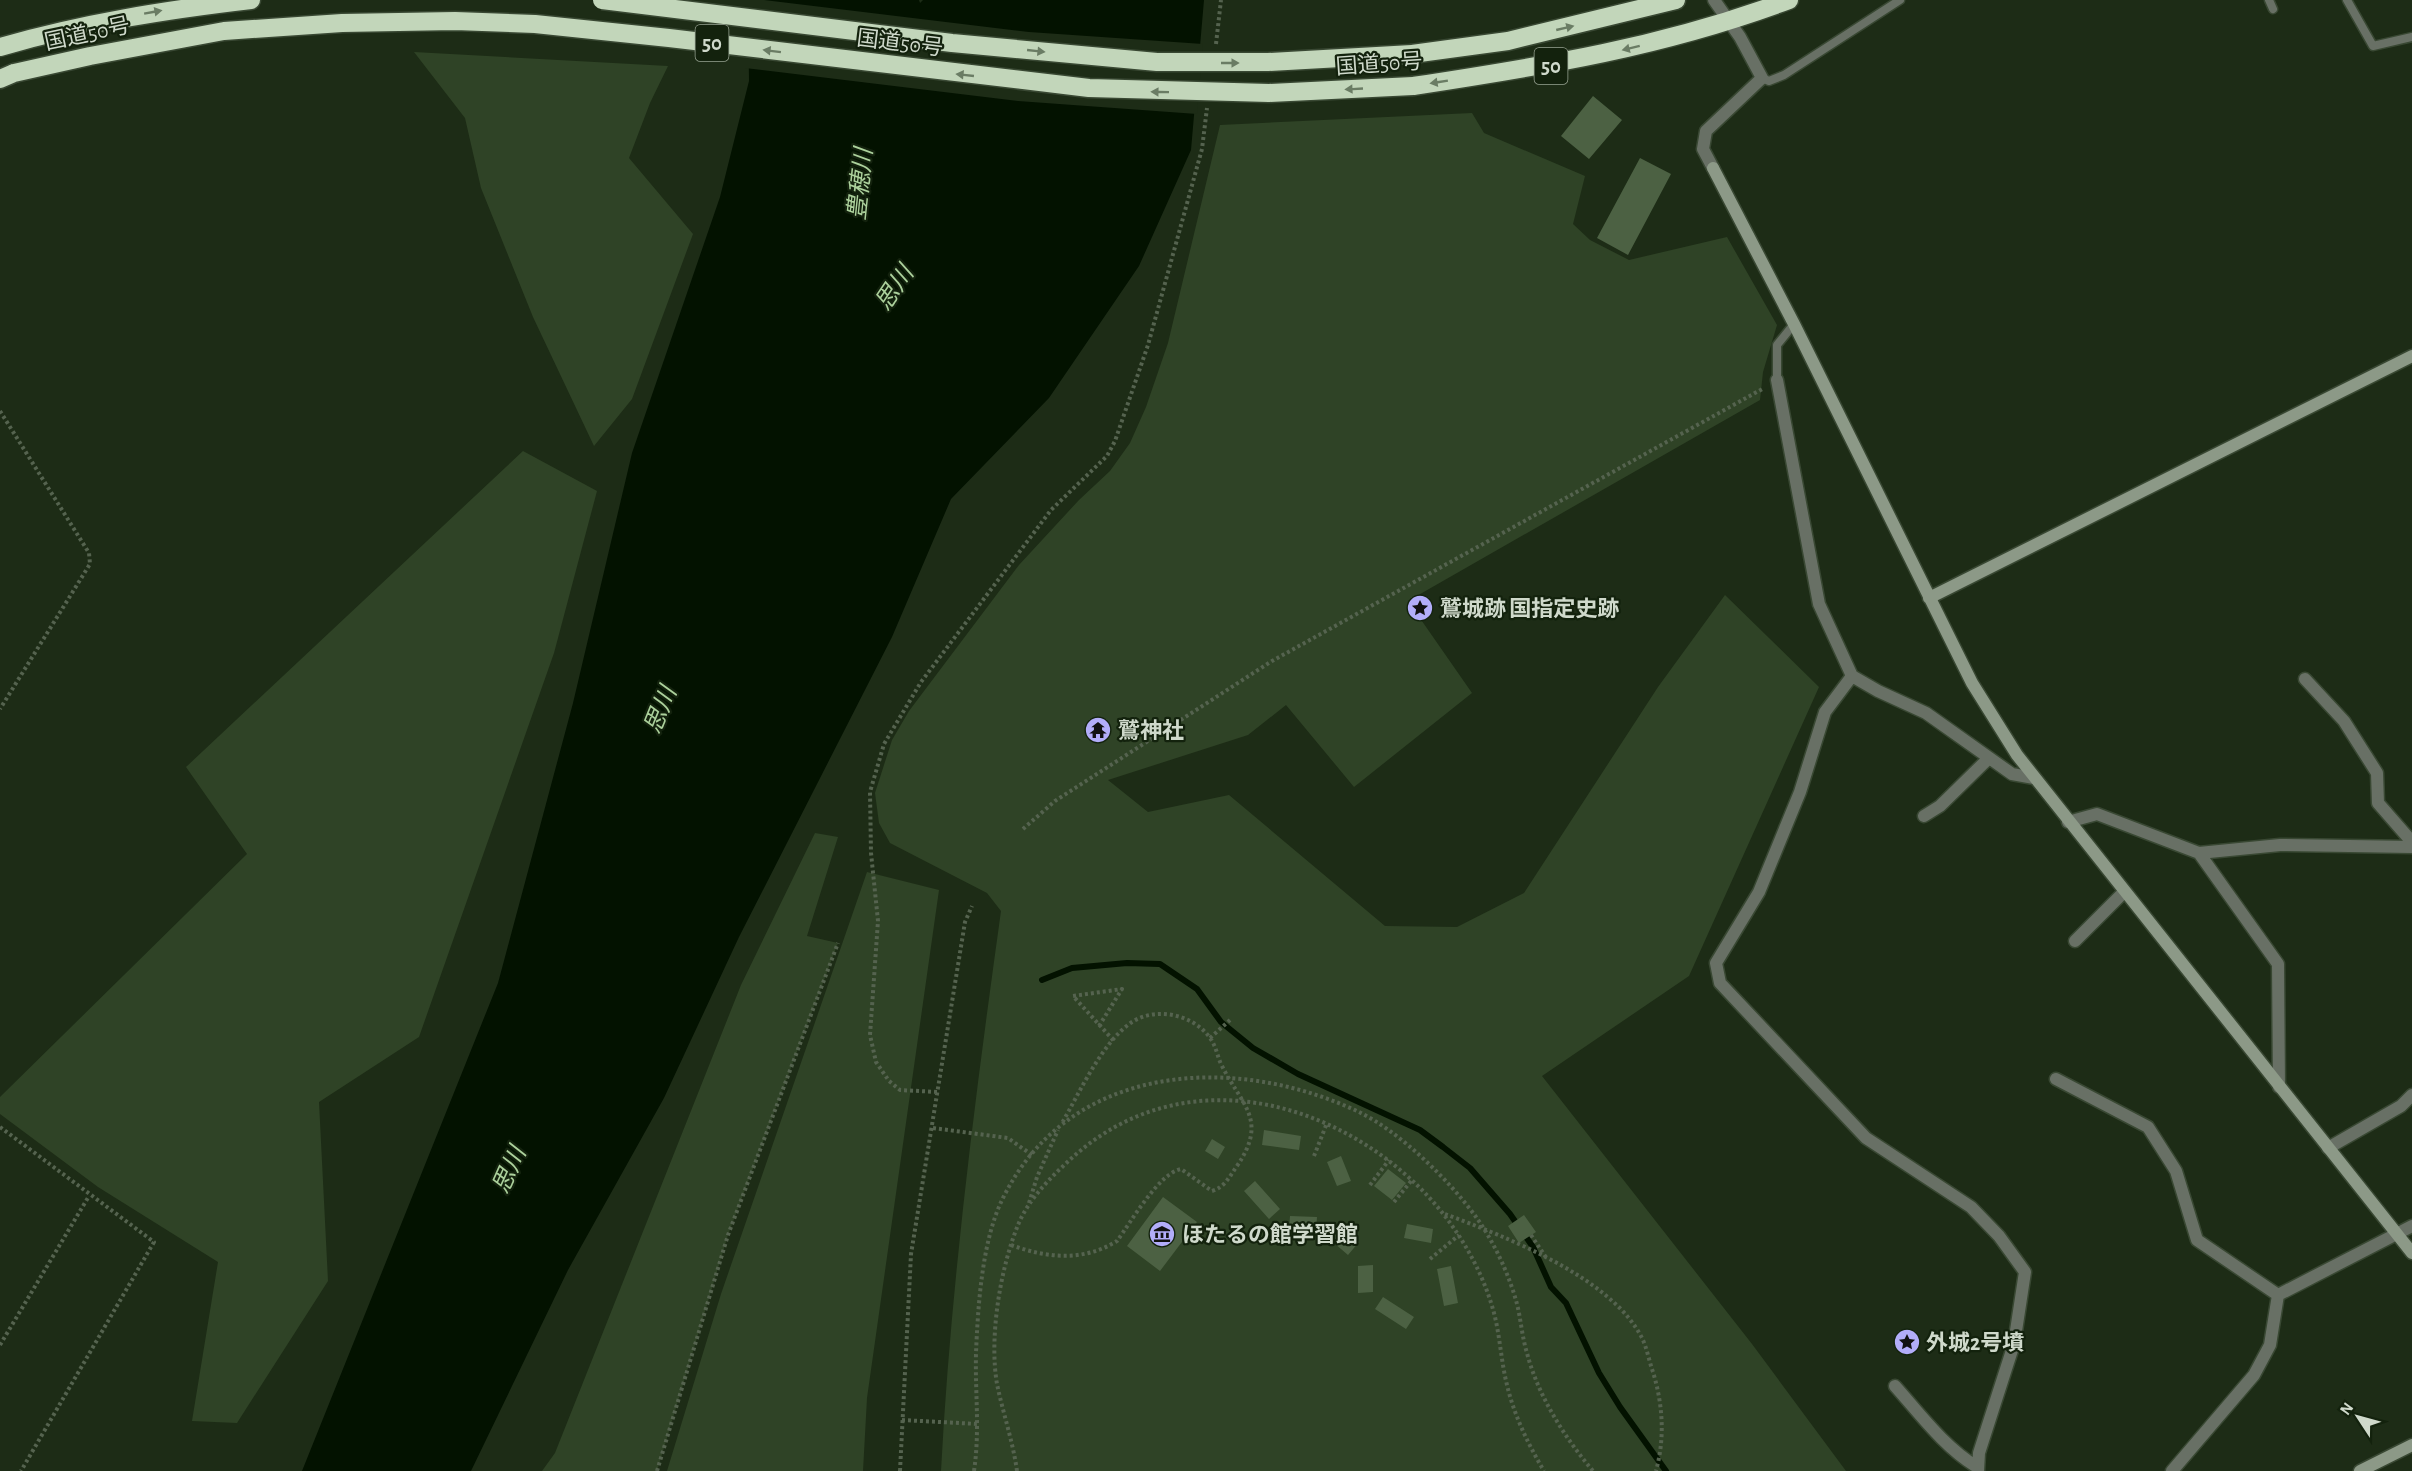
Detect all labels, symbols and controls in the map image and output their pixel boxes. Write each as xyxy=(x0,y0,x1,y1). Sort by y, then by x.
one-way arrow xyxy=(144,8,163,17)
street label: 国道50号 xyxy=(42,13,132,54)
one-way arrow xyxy=(1556,23,1575,32)
road number: 50 xyxy=(696,25,728,61)
street label: 国道50号 xyxy=(855,26,944,59)
one-way arrow xyxy=(1622,44,1640,54)
one-way arrow xyxy=(762,46,781,55)
one-way arrow xyxy=(1026,47,1045,56)
road number: 50 xyxy=(1534,48,1568,84)
street label: 国道50号 xyxy=(1335,49,1423,78)
one-way arrow xyxy=(1221,58,1240,67)
one-way arrow xyxy=(956,70,975,79)
one-way arrow xyxy=(1429,78,1448,87)
one-way arrow xyxy=(1345,85,1364,94)
one-way arrow xyxy=(1150,87,1169,97)
water label: 豊穂川 xyxy=(843,144,877,221)
water label: 思川 xyxy=(871,259,920,315)
place icon: 鷲城跡 国指定史跡 xyxy=(1405,593,1435,623)
place label: 鷲城跡 国指定史跡 xyxy=(1440,597,1619,620)
water label: 思川 xyxy=(640,680,682,737)
temple icon: 鷲神社 xyxy=(1083,715,1113,745)
place label: 鷲神社 xyxy=(1118,719,1184,742)
water label: 思川 xyxy=(488,1140,532,1197)
museum icon: ほたるの館学習館 xyxy=(1147,1219,1177,1249)
place label: ほたるの館学習館 xyxy=(1182,1223,1358,1246)
place icon: 外城2号墳 xyxy=(1892,1327,1922,1357)
place label: 外城2号墳 xyxy=(1926,1331,2024,1354)
north arrow xyxy=(2328,1387,2388,1447)
text: N xyxy=(2337,1400,2356,1418)

